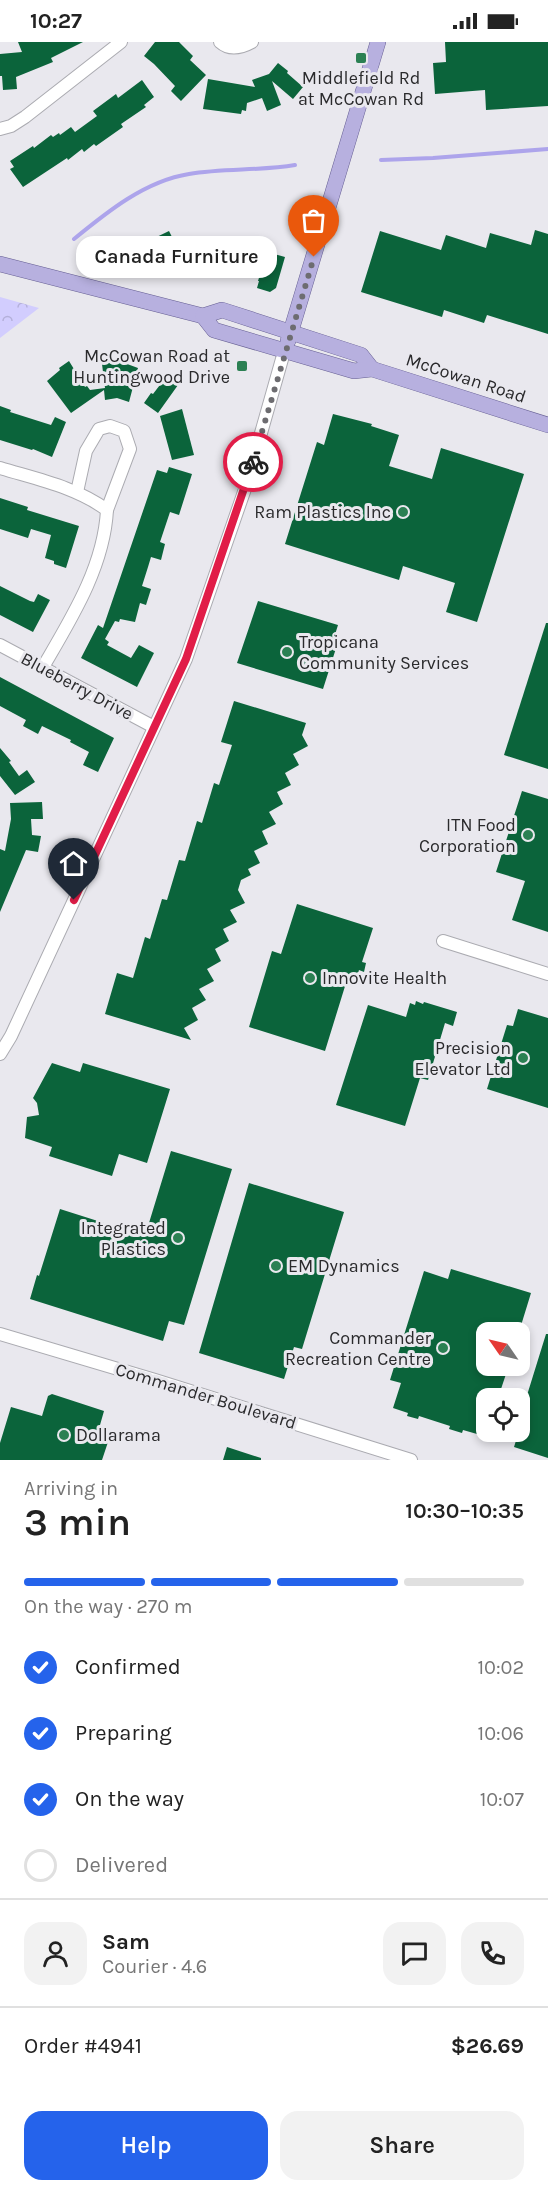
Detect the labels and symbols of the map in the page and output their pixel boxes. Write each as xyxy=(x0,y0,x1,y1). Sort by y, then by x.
marker: Middlefield Rd at McCowan Rd xyxy=(354,51,368,65)
place label: Middlefield Rd at McCowan Rd xyxy=(298,67,424,110)
pin xyxy=(288,195,339,257)
callout: Canada Furniture xyxy=(77,236,278,278)
place label: McCowan Road at Huntingwood Drive xyxy=(73,345,230,388)
street label: McCowan Road xyxy=(403,348,529,408)
marker: McCowan Road at Huntingwood Drive xyxy=(235,359,249,373)
courier xyxy=(223,432,283,492)
place label: Ram Plastics Inc xyxy=(254,501,391,523)
marker: Ram Plastics Inc xyxy=(396,505,410,519)
place label: Tropicana Community Services xyxy=(299,631,469,674)
marker: Tropicana Community Services xyxy=(280,645,294,659)
street label: Blueberry Drive xyxy=(17,647,137,725)
place label: ITN Food Corporation xyxy=(419,814,516,857)
marker: ITN Food Corporation xyxy=(521,828,535,842)
pin xyxy=(48,838,99,900)
place label: Innovite Health xyxy=(322,967,447,989)
marker: Innovite Health xyxy=(303,971,317,985)
place label: Precision Elevator Ltd xyxy=(414,1037,511,1080)
marker: Precision Elevator Ltd xyxy=(516,1051,530,1065)
place label: Integrated Plastics xyxy=(81,1217,166,1260)
marker: Integrated Plastics xyxy=(171,1231,185,1245)
place label: EM Dynamics xyxy=(288,1255,400,1277)
marker: EM Dynamics xyxy=(269,1259,283,1273)
north arrow xyxy=(476,1322,530,1376)
place label: Commander Recreation Centre xyxy=(285,1327,431,1370)
marker: Commander Recreation Centre xyxy=(436,1341,450,1355)
street label: Commander Boulevard xyxy=(113,1358,299,1434)
place label: Dollarama xyxy=(76,1424,161,1446)
marker: Dollarama xyxy=(57,1428,71,1442)

